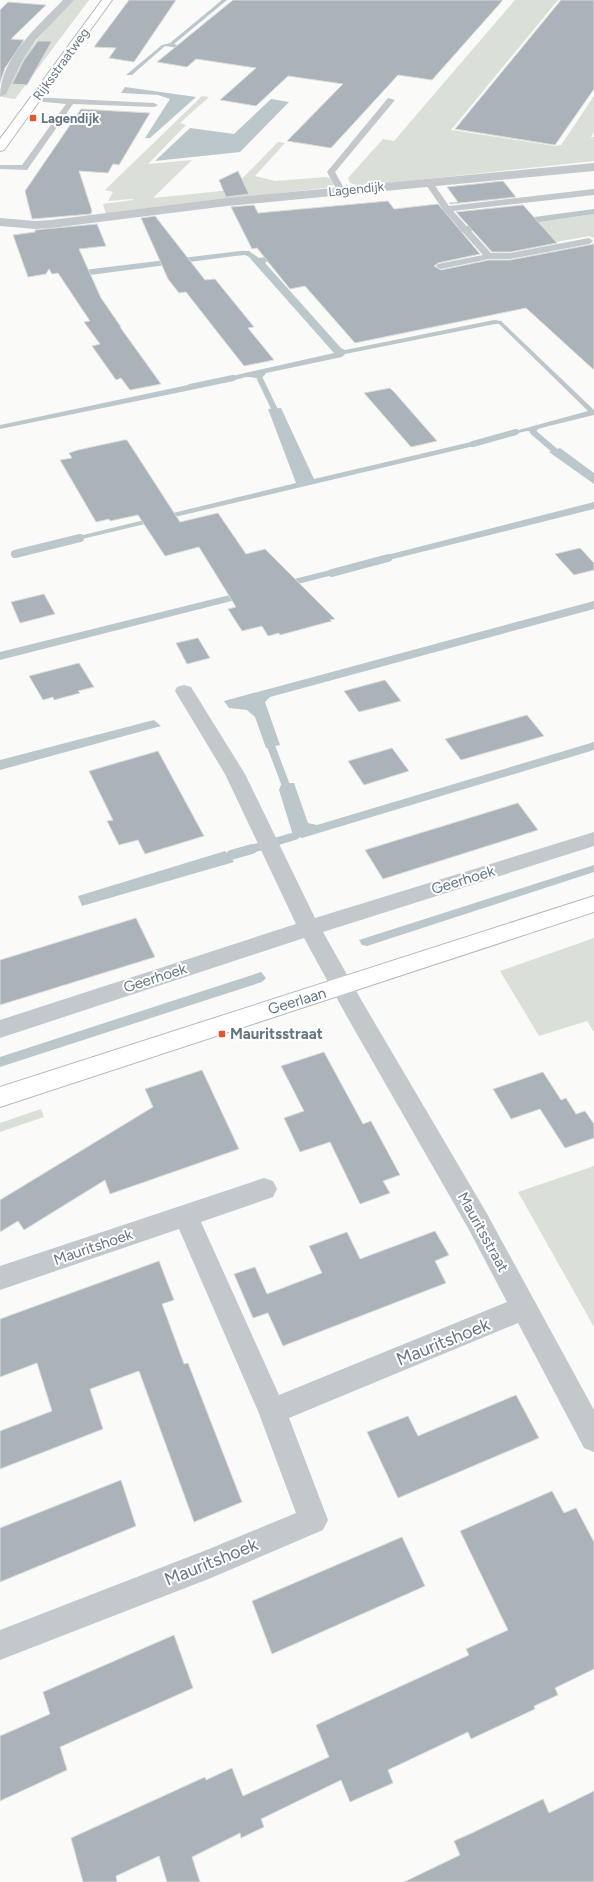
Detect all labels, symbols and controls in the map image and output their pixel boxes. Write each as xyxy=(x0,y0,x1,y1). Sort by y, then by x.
street label: Rijksstraatweg xyxy=(30,25,92,103)
place label: Lagendijk xyxy=(41,111,99,126)
marker: Lagendijk xyxy=(28,113,38,123)
street label: Lagendijk xyxy=(327,179,385,199)
street label: Geerhoek xyxy=(429,862,498,898)
street label: Geerhoek xyxy=(121,959,190,997)
street label: Geerlaan xyxy=(266,984,328,1018)
place label: Mauritsstraat xyxy=(230,1025,323,1043)
marker: Mauritsstraat xyxy=(217,1029,227,1039)
street label: Mauritsstraat xyxy=(454,1189,513,1275)
street label: Mauritshoek xyxy=(51,1225,136,1269)
street label: Mauritshoek xyxy=(393,1313,493,1371)
street label: Mauritshoek xyxy=(161,1533,261,1591)

